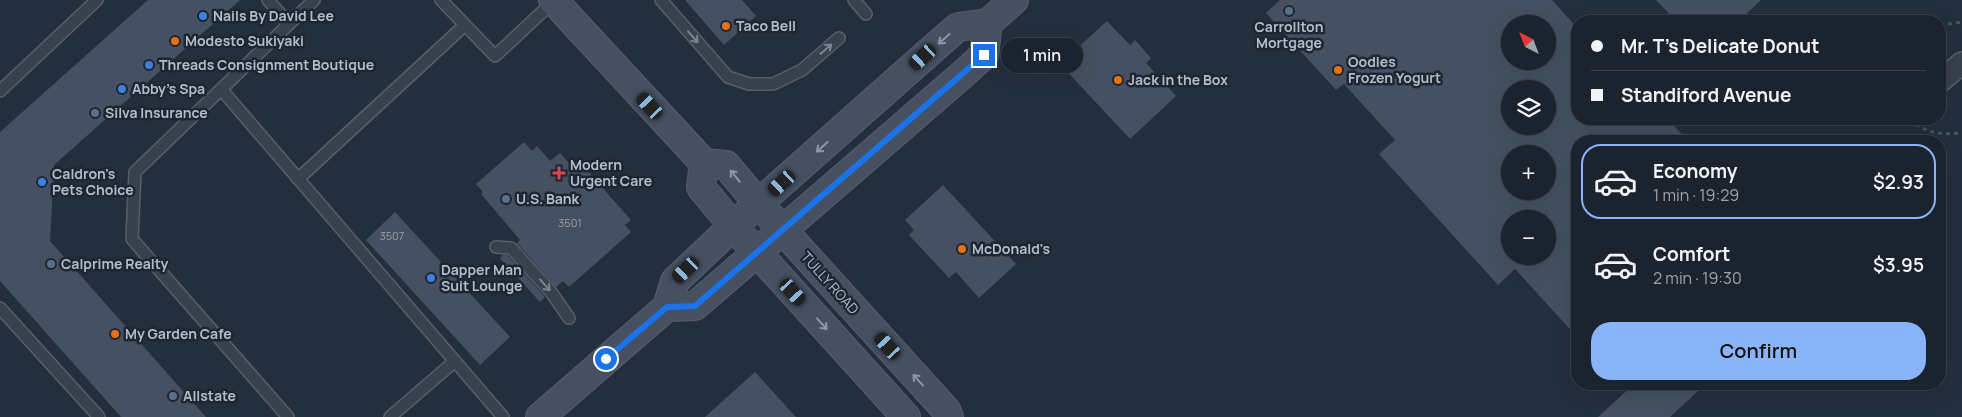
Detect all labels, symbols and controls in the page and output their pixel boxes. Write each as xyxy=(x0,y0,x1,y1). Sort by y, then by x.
marker: Carrollton Mortgage xyxy=(1283,5,1295,17)
place label: Nails By David Lee xyxy=(213,6,334,25)
marker: Nails By David Lee xyxy=(197,10,209,22)
north arrow xyxy=(1501,15,1556,70)
map controls xyxy=(1501,15,1556,265)
place label: Taco Bell xyxy=(736,16,796,35)
place label: Carrollton Mortgage xyxy=(1254,17,1324,52)
marker: Taco Bell xyxy=(720,20,732,32)
one-way arrow xyxy=(688,30,699,43)
place label: Modesto Sukiyaki xyxy=(185,31,304,50)
one-way arrow xyxy=(937,33,950,45)
text: Mr. T's Delicate Donut xyxy=(1621,33,1819,59)
marker: Modesto Sukiyaki xyxy=(169,35,181,47)
callout: 1 min xyxy=(1002,38,1084,72)
car xyxy=(906,41,939,73)
one-way arrow xyxy=(819,44,832,55)
route end xyxy=(973,44,995,66)
text: 1 min xyxy=(1023,44,1061,66)
place label: Oodles Frozen Yogurt xyxy=(1348,52,1441,87)
place label: Threads Consignment Boutique xyxy=(159,55,374,74)
marker: Threads Consignment Boutique xyxy=(143,59,155,71)
marker: Oodles Frozen Yogurt xyxy=(1332,64,1344,76)
place label: Jack in the Box xyxy=(1128,70,1228,89)
marker: Jack in the Box xyxy=(1112,74,1124,86)
place label: Abby's Spa xyxy=(132,79,205,98)
button: layers xyxy=(1501,80,1556,135)
text: Standiford Avenue xyxy=(1621,82,1791,108)
marker: Abby's Spa xyxy=(116,83,128,95)
car xyxy=(634,90,665,122)
place label: Silva Insurance xyxy=(105,103,208,122)
marker: Silva Insurance xyxy=(89,107,101,119)
one-way arrow xyxy=(816,141,829,153)
button: + xyxy=(1501,145,1556,200)
place label: Modern Urgent Care xyxy=(570,155,652,190)
text: Economy xyxy=(1653,158,1737,184)
icon: car xyxy=(1593,159,1638,204)
place label: Caldron's Pets Choice xyxy=(52,164,134,199)
marker: Modern Urgent Care xyxy=(552,166,566,180)
car xyxy=(765,167,798,199)
one-way arrow xyxy=(730,169,741,182)
text: $2.93 xyxy=(1873,169,1924,195)
marker: Caldron's Pets Choice xyxy=(36,176,48,188)
text: 1 min · 19:29 xyxy=(1653,184,1739,206)
place label: U.S. Bank xyxy=(516,189,580,208)
marker: U.S. Bank xyxy=(500,193,512,205)
button: − xyxy=(1501,210,1556,265)
house number: 3501 xyxy=(558,215,582,230)
house number: 3507 xyxy=(380,228,404,243)
place label: McDonald's xyxy=(972,239,1050,258)
text: Comfort xyxy=(1653,241,1730,267)
icon: car xyxy=(1593,242,1638,287)
marker: McDonald's xyxy=(956,243,968,255)
street label: TULLY ROAD xyxy=(797,247,864,318)
text: $3.95 xyxy=(1873,252,1924,278)
place label: Calprime Realty xyxy=(61,254,169,273)
car xyxy=(669,254,702,286)
marker: Calprime Realty xyxy=(45,258,57,270)
place label: Dapper Man Suit Lounge xyxy=(441,260,522,295)
text: 2 min · 19:30 xyxy=(1653,267,1742,289)
marker: Dapper Man Suit Lounge xyxy=(425,272,437,284)
car xyxy=(777,276,808,308)
one-way arrow xyxy=(539,279,551,292)
one-way arrow xyxy=(816,318,828,331)
button: Confirm xyxy=(1591,322,1926,380)
place label: My Garden Cafe xyxy=(125,324,232,343)
marker: My Garden Cafe xyxy=(109,328,121,340)
car xyxy=(872,330,903,362)
route start xyxy=(595,348,617,370)
one-way arrow xyxy=(912,373,924,386)
place label: Allstate xyxy=(183,386,236,405)
marker: Allstate xyxy=(167,390,179,402)

